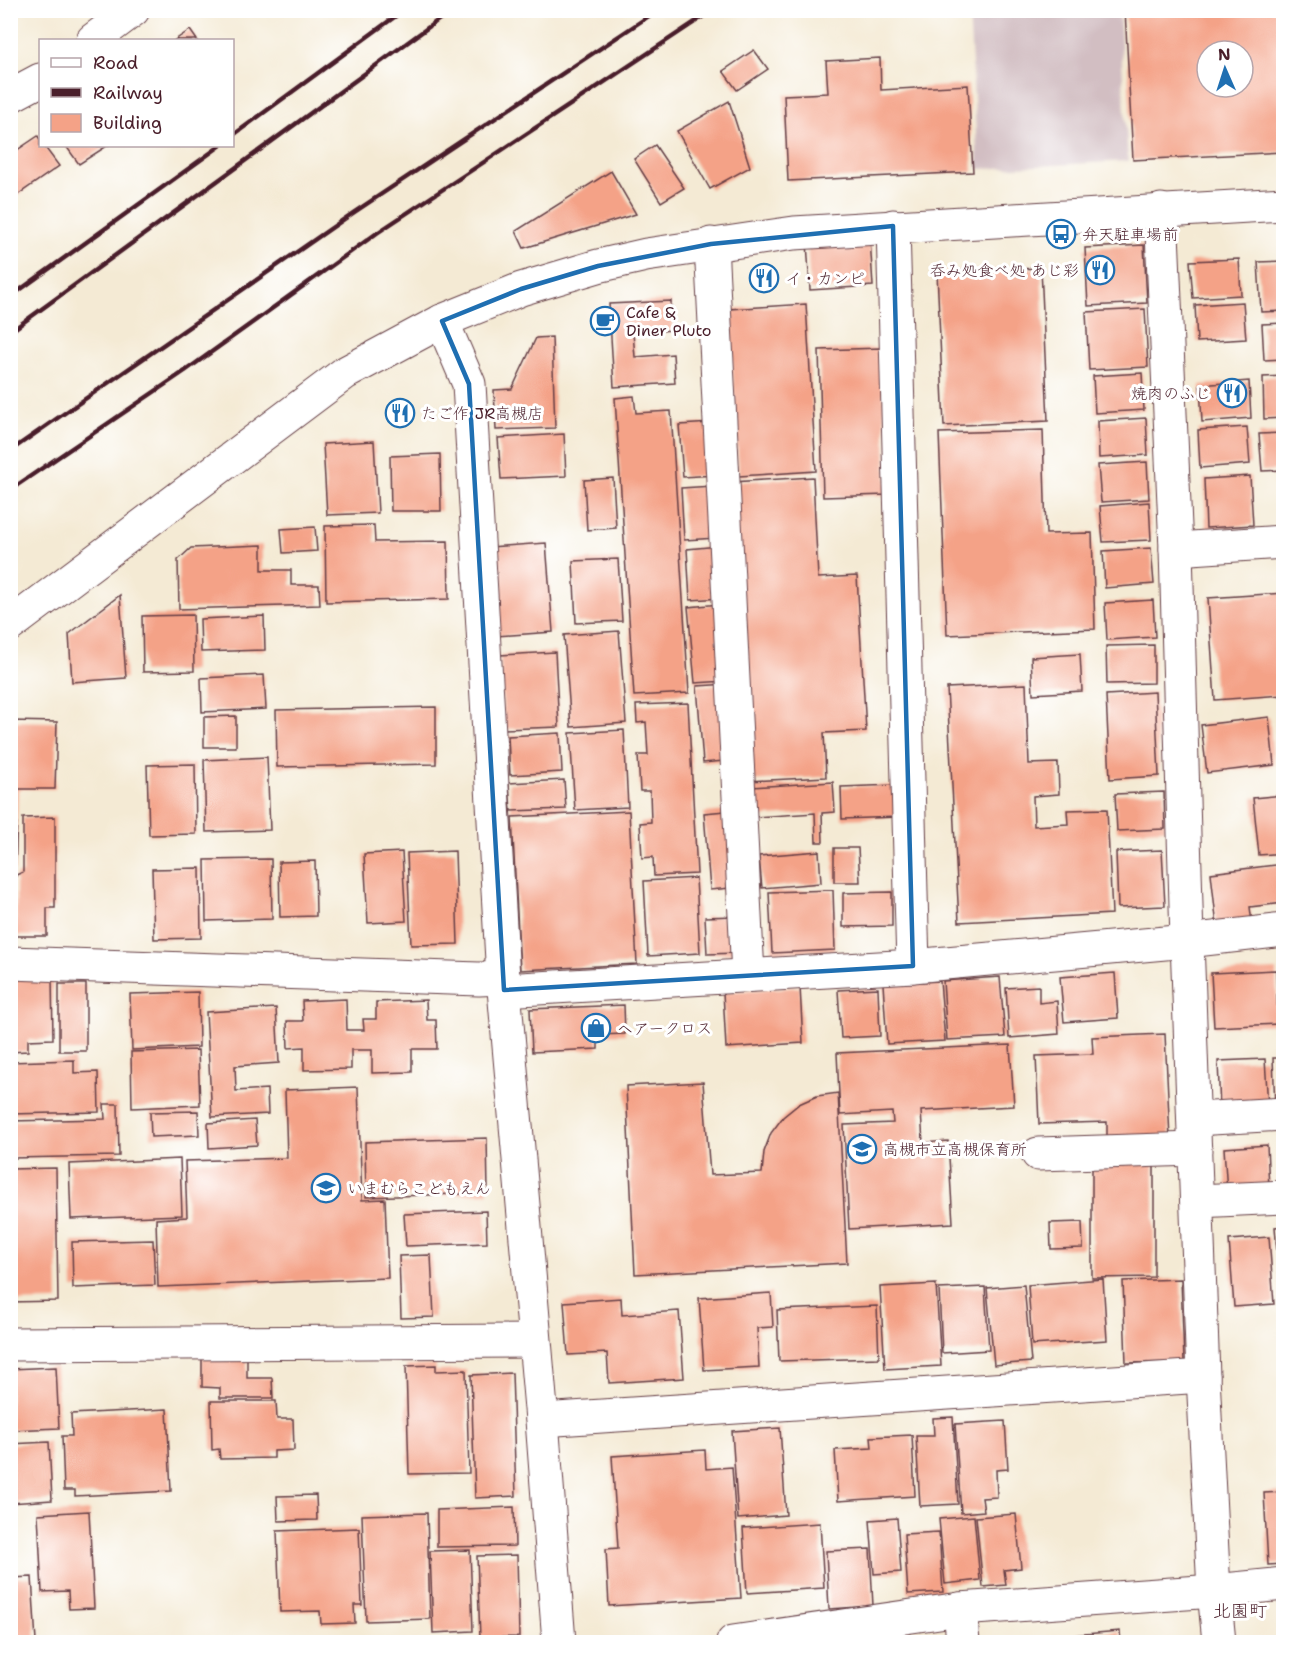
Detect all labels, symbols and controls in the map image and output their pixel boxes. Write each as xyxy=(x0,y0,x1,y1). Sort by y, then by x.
legend xyxy=(39,39,234,147)
north arrow xyxy=(1195,39,1255,99)
text: N xyxy=(1217,44,1231,65)
text: Road xyxy=(93,51,138,75)
text: Railway xyxy=(93,81,163,105)
text: Building xyxy=(93,111,162,135)
bus stop icon: 弁天駐車場前 xyxy=(1045,218,1077,250)
place label: 弁天駐車場前 xyxy=(1082,224,1178,245)
restaurant icon: 呑み処食べ処 あじ彩 xyxy=(1084,254,1116,286)
place label: 呑み処食べ処 あじ彩 xyxy=(930,260,1079,281)
restaurant icon: イ・カンピ xyxy=(748,262,780,294)
place label: イ・カンピ xyxy=(785,268,865,289)
place label: Cafe & Diner Pluto xyxy=(626,302,712,341)
cafe icon: Cafe & Diner Pluto xyxy=(589,305,621,337)
restaurant icon: 焼肉のふじ xyxy=(1216,377,1248,409)
place label: 焼肉のふじ xyxy=(1131,383,1211,404)
restaurant icon: たご作 JR高槻店 xyxy=(384,397,416,429)
place label: たご作 JR高槻店 xyxy=(421,403,543,424)
shop icon: ヘアークロス xyxy=(580,1012,612,1044)
place label: ヘアークロス xyxy=(617,1018,712,1039)
school or university icon: 高槻市立高槻保育所 xyxy=(846,1133,878,1165)
place label: 高槻市立高槻保育所 xyxy=(883,1139,1027,1160)
school or university icon: いまむらこどもえん xyxy=(310,1172,342,1204)
place label: いまむらこどもえん xyxy=(347,1178,491,1199)
district label: 北園町 xyxy=(1213,1599,1267,1623)

